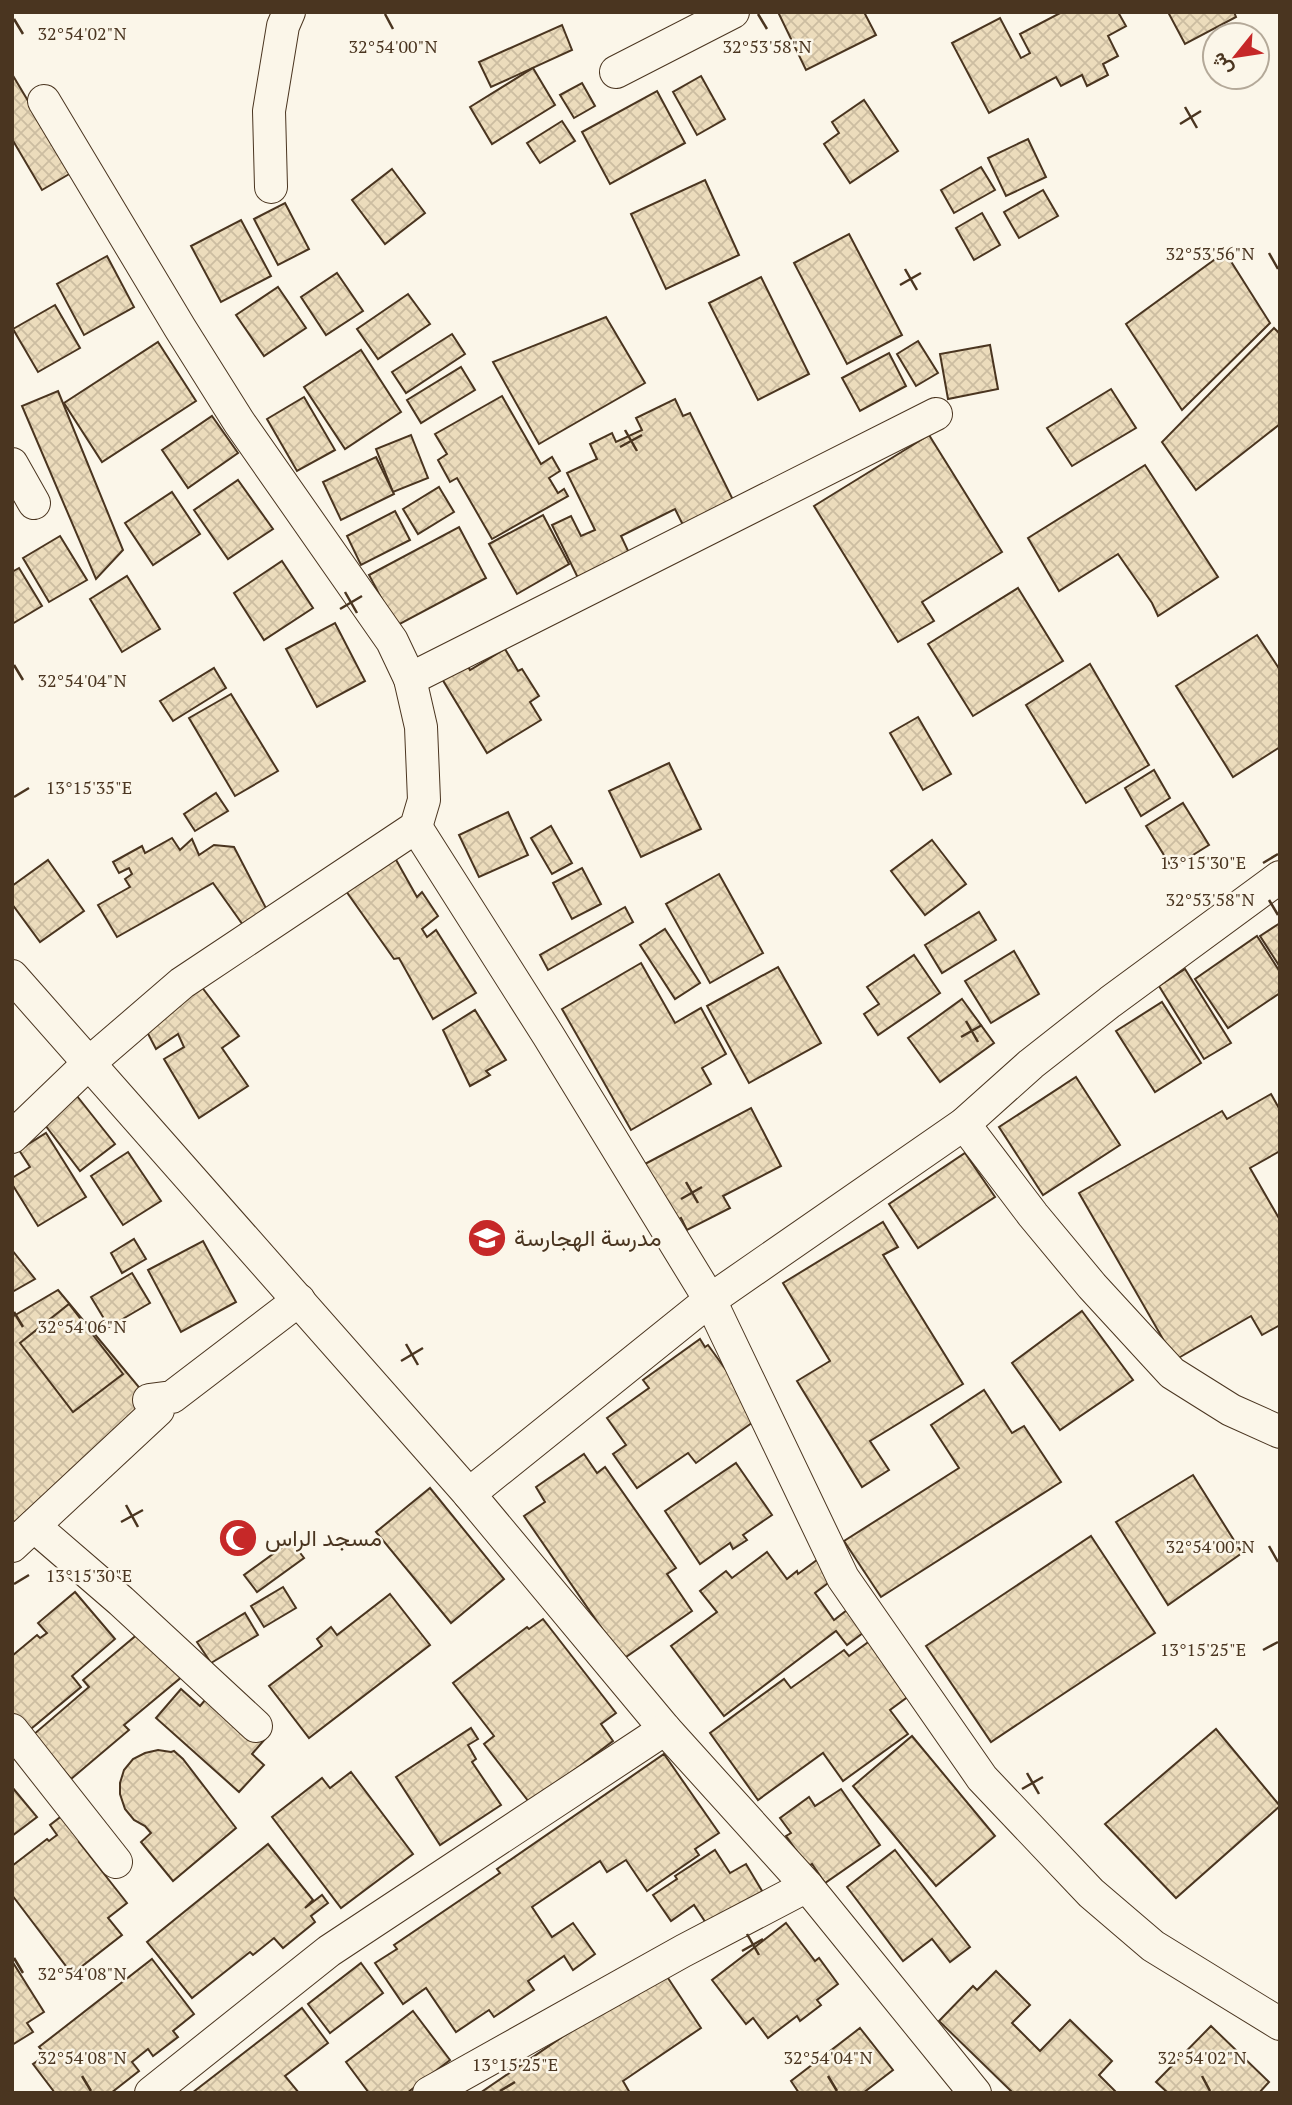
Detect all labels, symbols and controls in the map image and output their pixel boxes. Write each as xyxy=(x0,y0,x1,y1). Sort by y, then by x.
text: 32°54'02"N xyxy=(37,21,127,45)
north arrow xyxy=(1201,21,1271,91)
text: 32°54'00"N xyxy=(348,34,438,58)
text: 32°53'58"N xyxy=(722,34,812,58)
text: ش xyxy=(1204,48,1237,81)
text: 32°53'56"N xyxy=(1165,241,1255,265)
text: 32°54'04"N xyxy=(37,668,127,692)
text: 13°15'35"E xyxy=(46,775,132,799)
text: 13°15'30"E xyxy=(1160,850,1246,874)
text: 32°53'58"N xyxy=(1165,887,1255,911)
school or university icon: مدرسة الهجارسة xyxy=(466,1217,508,1259)
place label: مدرسة الهجارسة xyxy=(514,1222,661,1253)
text: 32°54'06"N xyxy=(37,1314,127,1338)
mosque icon: مسجد الراس xyxy=(217,1517,259,1559)
place label: مسجد الراس xyxy=(265,1522,382,1553)
text: 32°54'00"N xyxy=(1165,1534,1255,1558)
text: 13°15'30"E xyxy=(46,1563,132,1587)
text: 13°15'25"E xyxy=(1160,1637,1246,1661)
text: 32°54'08"N xyxy=(37,1961,127,1985)
text: 32°54'08"N xyxy=(37,2045,127,2069)
text: 32°54'04"N xyxy=(783,2045,873,2069)
text: 32°54'02"N xyxy=(1157,2045,1247,2069)
text: 13°15'25"E xyxy=(472,2052,558,2076)

